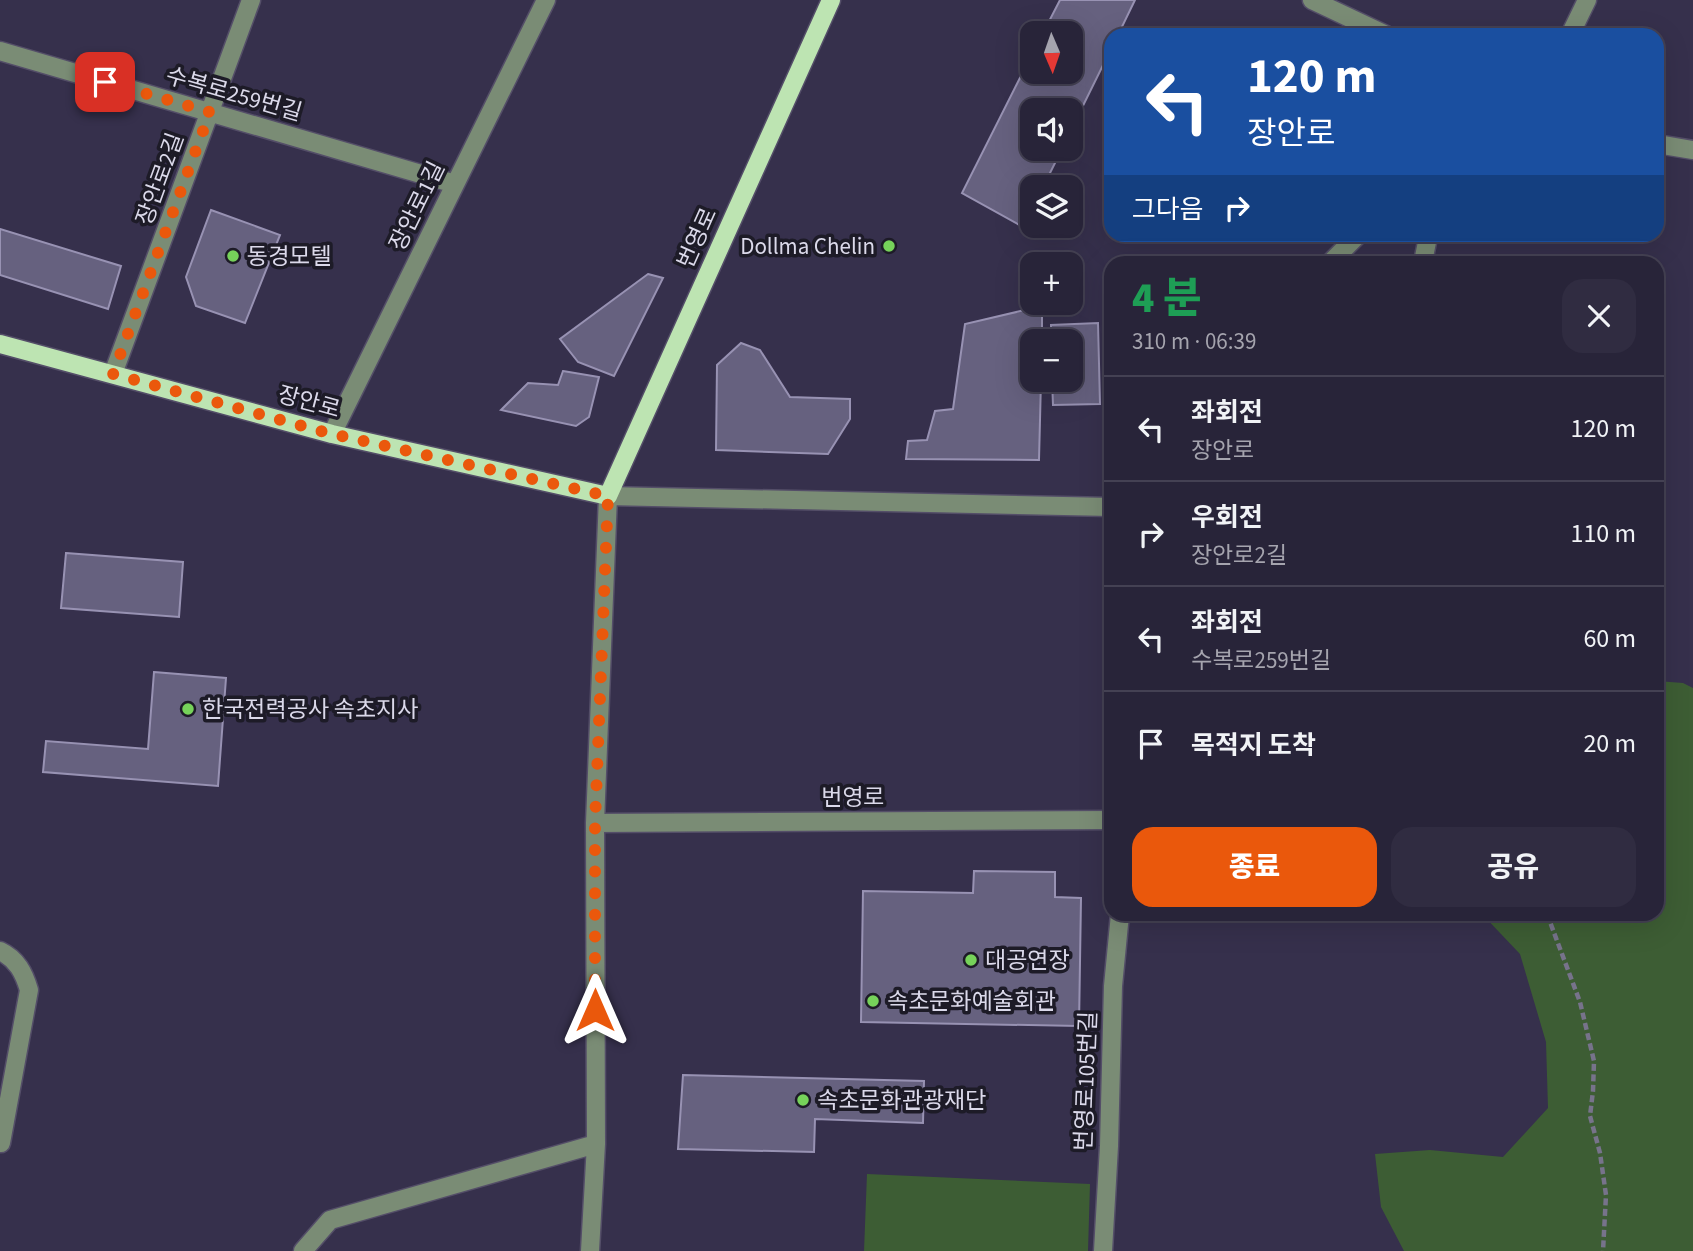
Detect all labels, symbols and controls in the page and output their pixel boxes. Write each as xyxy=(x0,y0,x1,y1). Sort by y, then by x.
north arrow xyxy=(1020,21,1083,84)
map controls xyxy=(1020,21,1083,392)
text: 120 m xyxy=(1247,42,1376,112)
pin xyxy=(75,52,135,112)
icon: left xyxy=(1132,56,1223,147)
street label: 수복로259번길 xyxy=(162,59,306,129)
icon: arrive xyxy=(86,63,124,101)
button: sound xyxy=(1020,98,1083,161)
text: 장안로 xyxy=(1247,111,1335,157)
street label: 장안로2길 xyxy=(128,128,192,230)
street label: 장안로1길 xyxy=(381,156,453,256)
button: layers xyxy=(1020,175,1083,238)
icon: right xyxy=(1218,189,1256,227)
text: 그다음 xyxy=(1132,191,1204,228)
street label: 번영로 xyxy=(669,202,725,274)
place label: Dollma Chelin xyxy=(740,230,875,263)
marker: Dollma Chelin xyxy=(881,238,897,254)
place label: 동경모텔 xyxy=(247,240,332,273)
marker: 동경모텔 xyxy=(225,248,241,264)
button: + xyxy=(1020,252,1083,315)
text: 4 분 xyxy=(1132,269,1201,329)
button: close xyxy=(1562,279,1636,353)
text: 310 m · 06:39 xyxy=(1132,325,1256,358)
button: − xyxy=(1020,329,1083,392)
street label: 장안로 xyxy=(274,378,344,426)
text: 좌회전 xyxy=(1191,394,1263,431)
icon: left xyxy=(1132,410,1170,448)
text: 120 m xyxy=(1570,410,1636,447)
text: 장안로 xyxy=(1191,434,1254,467)
text: 우회전 xyxy=(1191,499,1263,536)
icon: right xyxy=(1132,515,1170,553)
text: 110 m xyxy=(1570,515,1636,552)
text: 장안로2길 xyxy=(1191,539,1287,572)
text: 좌회전 xyxy=(1191,604,1263,641)
icon: left xyxy=(1132,620,1170,658)
text: 60 m xyxy=(1583,620,1636,657)
text: 수복로259번길 xyxy=(1191,644,1331,677)
place label: 한국전력공사 속초지사 xyxy=(202,693,418,726)
marker: 한국전력공사 속초지사 xyxy=(180,701,196,717)
icon: arrive xyxy=(1132,725,1170,763)
text: 20 m xyxy=(1583,725,1636,762)
text: 목적지 도착 xyxy=(1191,727,1316,764)
street label: 번영로 xyxy=(821,781,885,814)
button: 종료 xyxy=(1132,827,1377,907)
button: 공유 xyxy=(1391,827,1636,907)
place label: 대공연장 xyxy=(985,944,1070,977)
marker: 대공연장 xyxy=(963,952,979,968)
position arrow xyxy=(558,973,632,1047)
place label: 속초문화예술회관 xyxy=(887,985,1056,1018)
marker: 속초문화예술회관 xyxy=(865,993,881,1009)
street label: 번영로105번길 xyxy=(1067,1010,1105,1152)
place label: 속초문화관광재단 xyxy=(817,1084,986,1117)
marker: 속초문화관광재단 xyxy=(795,1092,811,1108)

